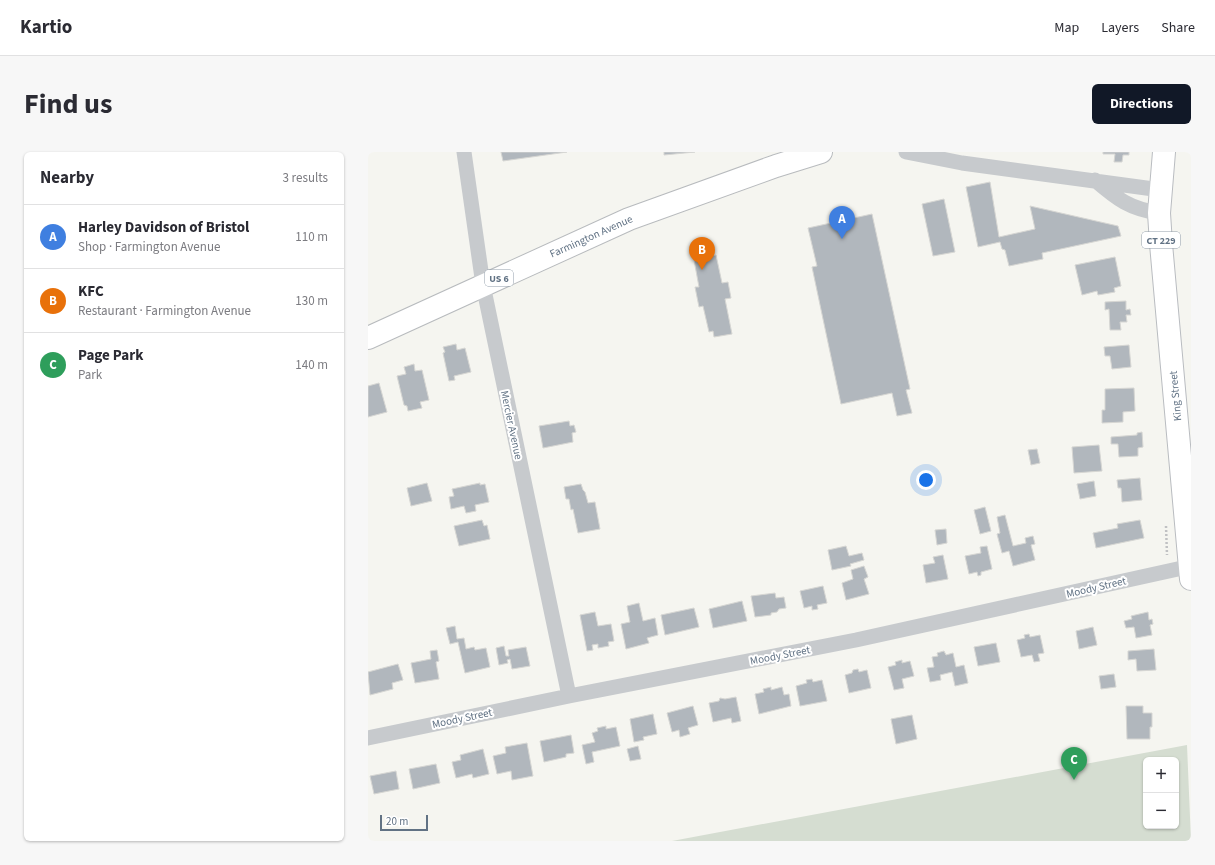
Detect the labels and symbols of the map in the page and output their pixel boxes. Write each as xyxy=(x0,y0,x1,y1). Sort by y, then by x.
pin: A xyxy=(829,206,855,239)
street label: Farmington Avenue xyxy=(547,211,636,262)
road number: CT 229 xyxy=(1142,232,1180,248)
pin: B xyxy=(689,237,715,270)
road number: US 6 xyxy=(485,270,513,286)
street label: King Street xyxy=(1166,370,1185,422)
street label: Mercier Avenue xyxy=(497,389,526,462)
your location xyxy=(916,470,936,490)
street label: Moody Street xyxy=(1065,573,1128,602)
street label: Moody Street xyxy=(749,642,812,669)
street label: Moody Street xyxy=(431,705,494,732)
pin: C xyxy=(1061,747,1087,780)
scale bar xyxy=(380,813,428,832)

